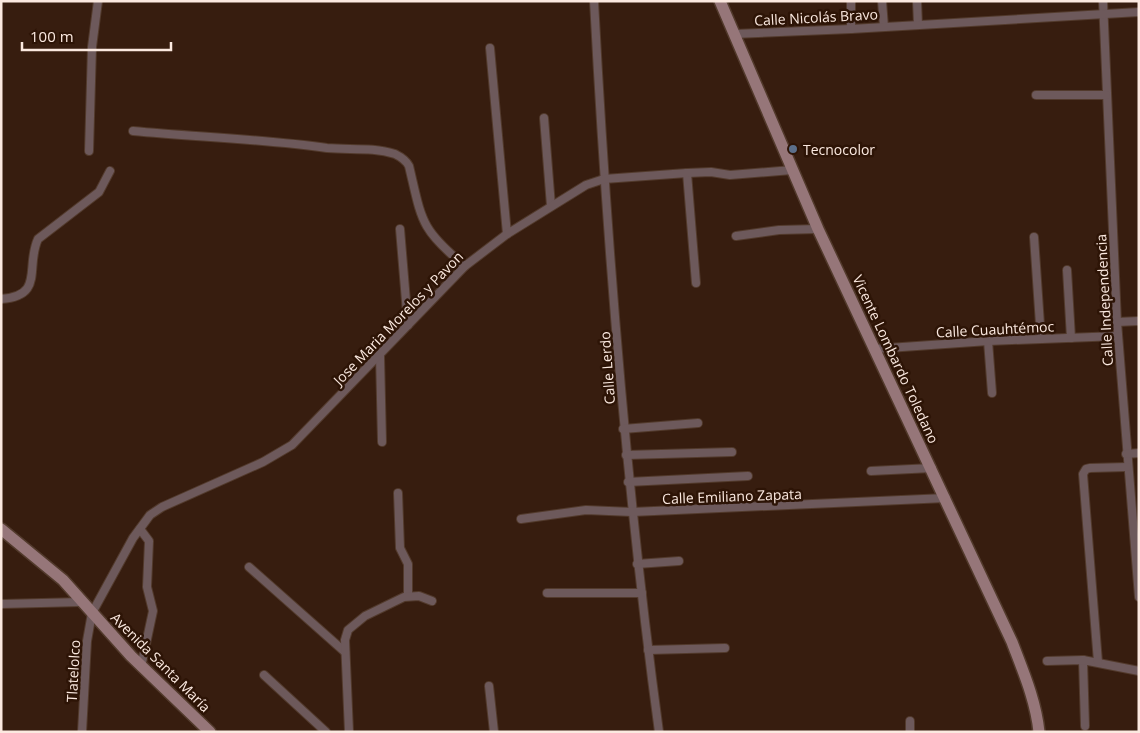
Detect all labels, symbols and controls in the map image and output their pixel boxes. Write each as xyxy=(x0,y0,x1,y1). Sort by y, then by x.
street label: Calle Nicolás Bravo xyxy=(754,4,878,30)
scale bar xyxy=(22,20,171,52)
text: 100 m xyxy=(30,26,74,46)
place label: Tecnocolor xyxy=(803,140,875,159)
marker: Tecnocolor xyxy=(787,143,799,155)
street label: Calle Independencia xyxy=(1091,234,1117,366)
street label: Jose Maria Morelos y Pavon xyxy=(328,247,467,390)
street label: Vicente Lombardo Toledano xyxy=(849,272,943,446)
street label: Calle Cuauhtémoc xyxy=(935,316,1055,342)
street label: Calle Lerdo xyxy=(595,331,619,405)
street label: Calle Emiliano Zapata xyxy=(662,484,802,508)
street label: Avenida Santa María xyxy=(107,608,215,716)
street label: Tlatelolco xyxy=(62,639,84,703)

